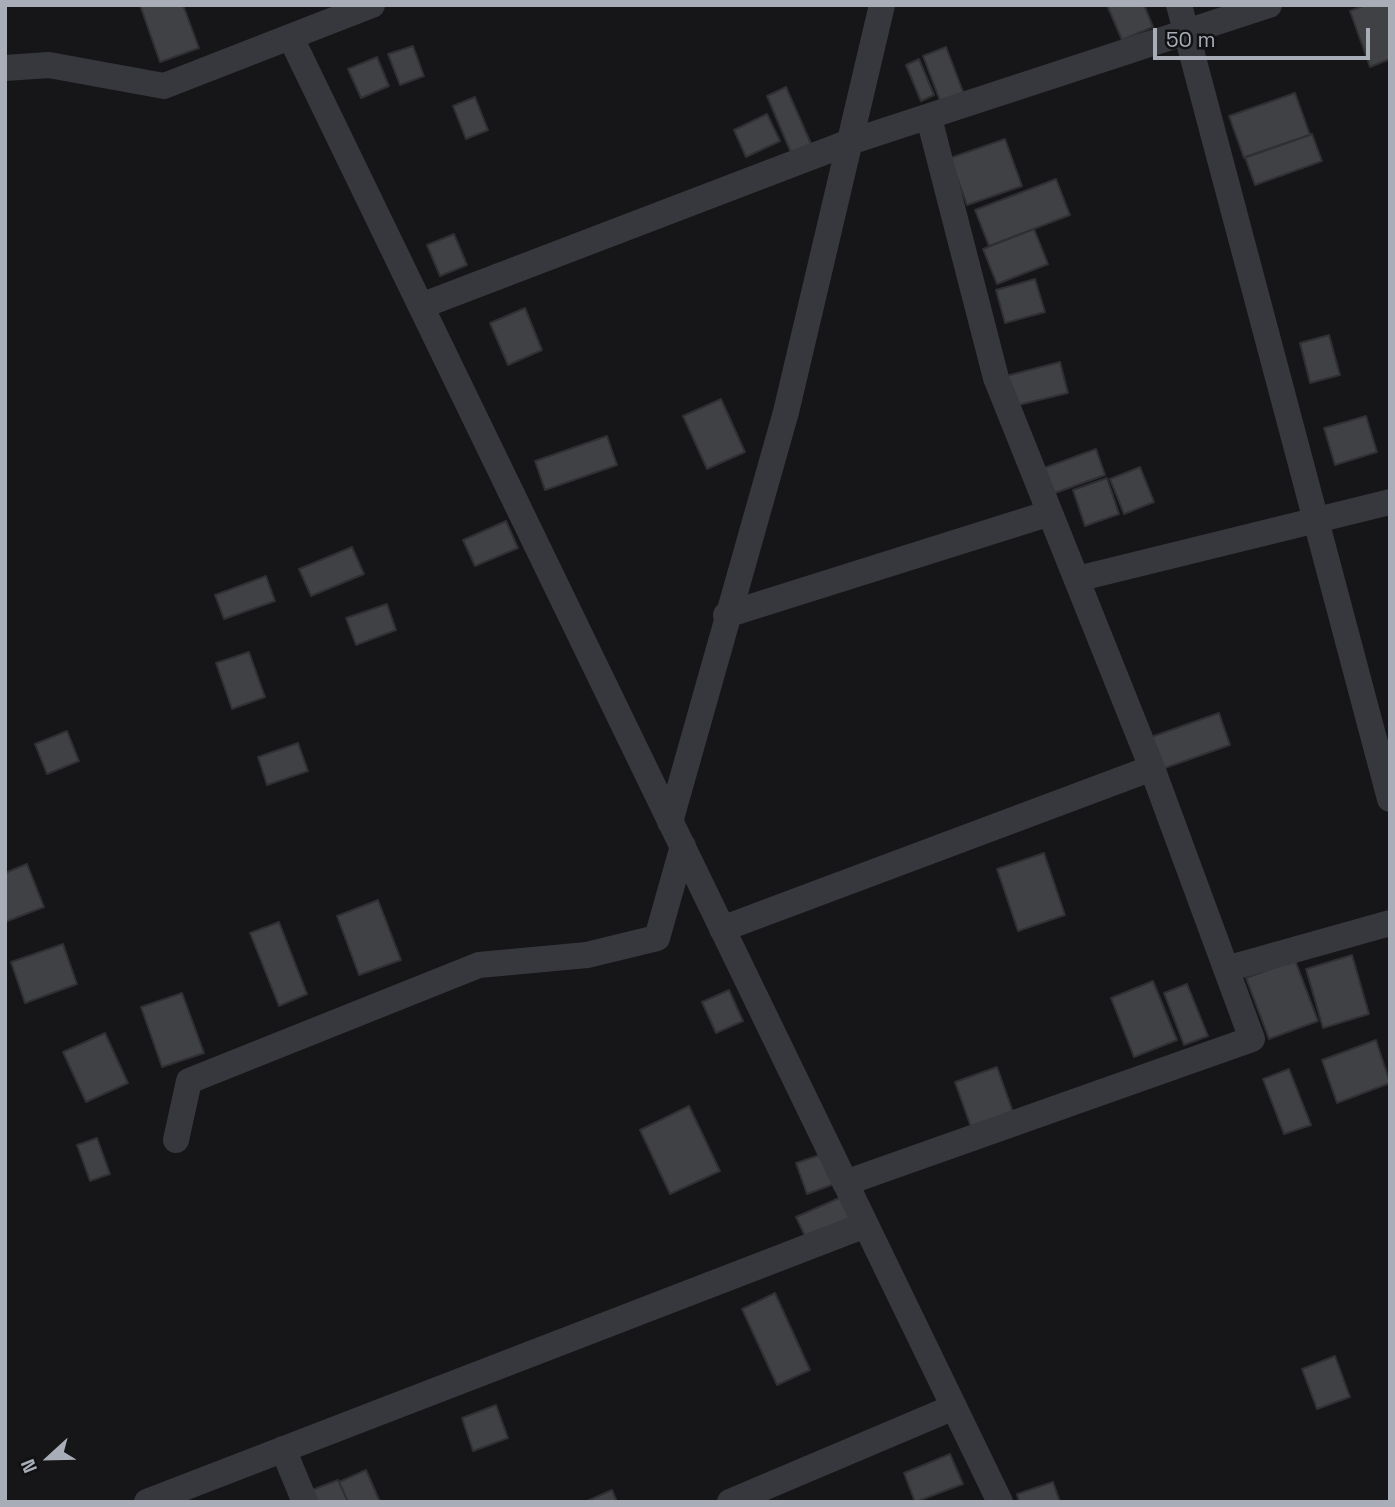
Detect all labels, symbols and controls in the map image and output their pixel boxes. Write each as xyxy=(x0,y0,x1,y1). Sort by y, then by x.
scale bar xyxy=(1157,14,1374,58)
text: 50 m xyxy=(1166,26,1216,53)
north arrow xyxy=(14,1423,84,1493)
text: N xyxy=(15,1455,43,1477)

